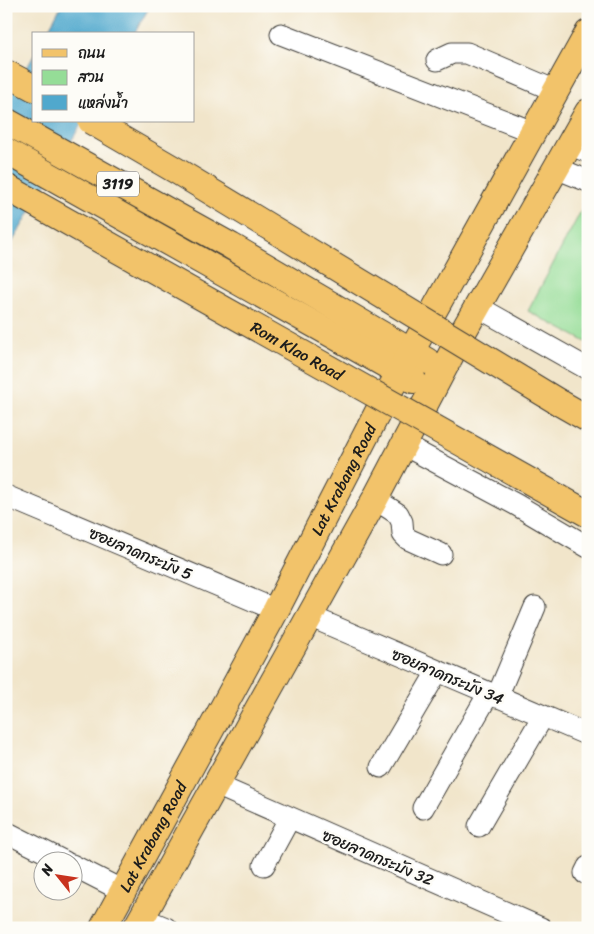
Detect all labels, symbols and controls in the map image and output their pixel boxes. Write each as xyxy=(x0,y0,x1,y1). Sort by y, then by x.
legend xyxy=(32,32,195,122)
text: ถนน xyxy=(78,40,106,66)
text: สวน xyxy=(77,64,104,90)
text: แหล่งน้ำ xyxy=(78,90,128,116)
road number: 3119 xyxy=(97,172,139,196)
street label: Rom Klao Road xyxy=(245,313,350,390)
street label: Lat Krabang Road xyxy=(303,417,385,541)
street label: ซอยลาดกระบัง 5 xyxy=(84,518,198,589)
street label: ซอยลาดกระบัง 34 xyxy=(387,640,509,713)
street label: Lat Krabang Road xyxy=(111,775,196,898)
street label: ซอยลาดกระบัง 32 xyxy=(317,821,438,894)
north arrow xyxy=(32,852,82,902)
text: N xyxy=(33,859,61,881)

